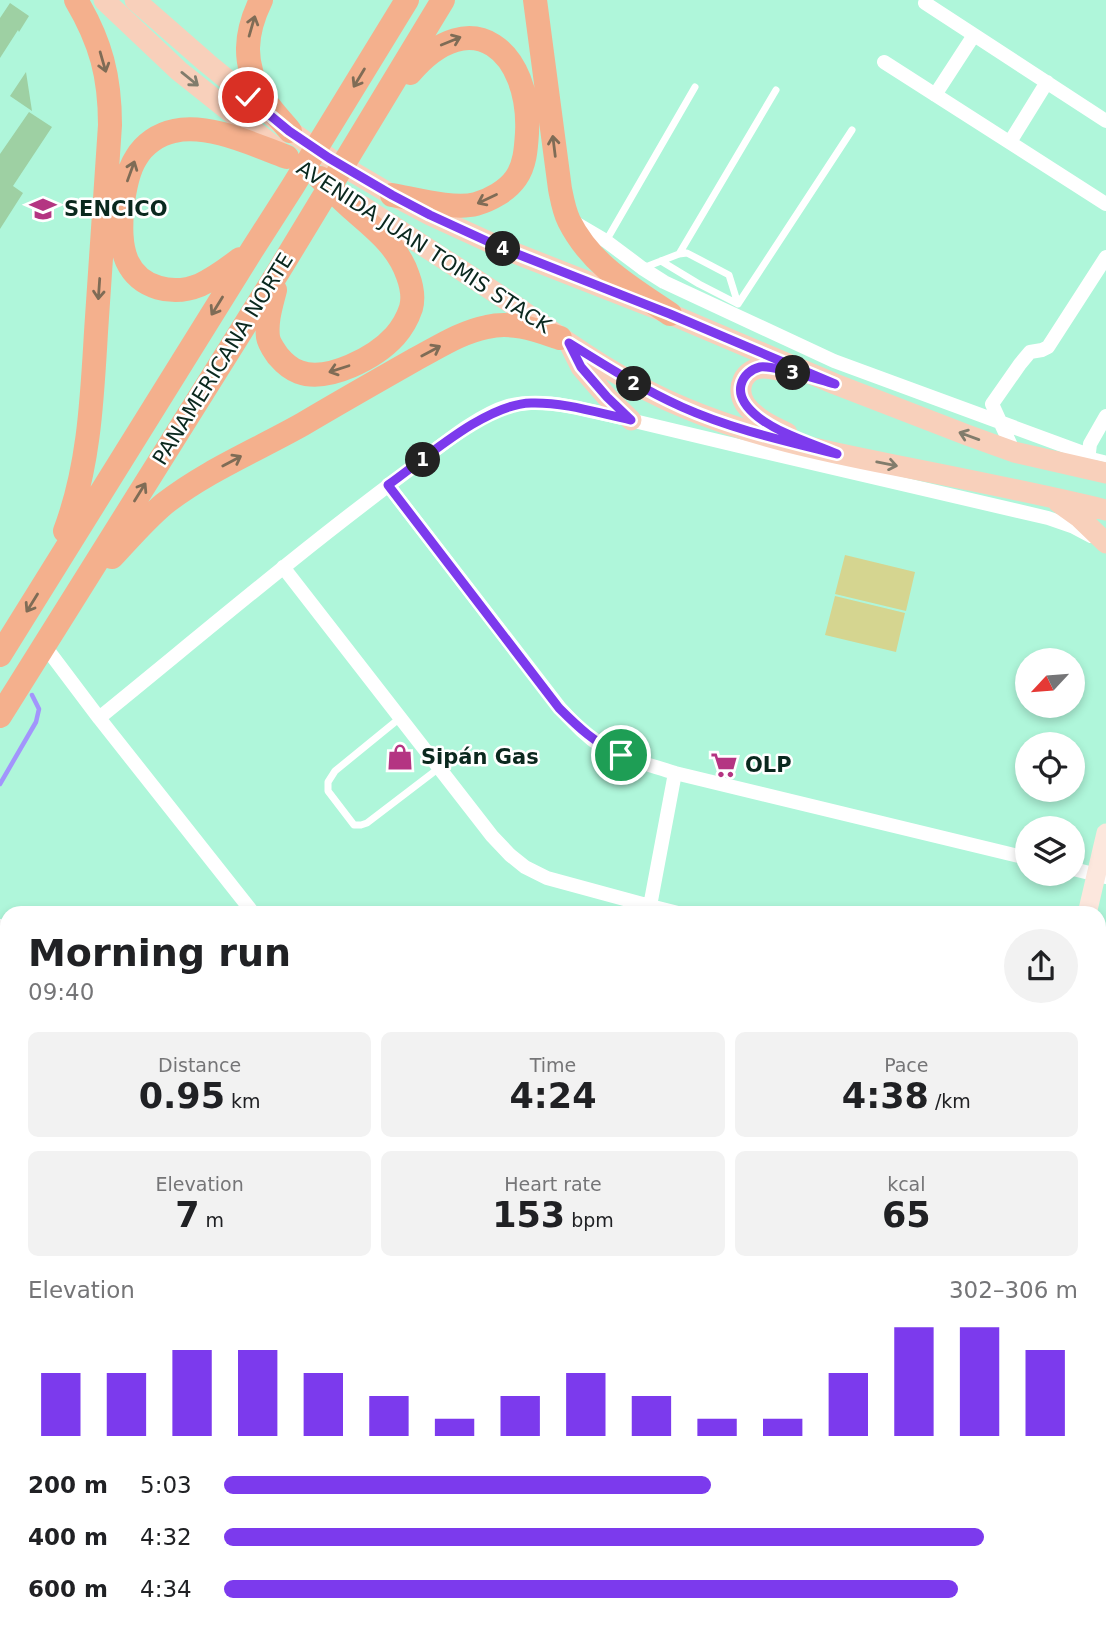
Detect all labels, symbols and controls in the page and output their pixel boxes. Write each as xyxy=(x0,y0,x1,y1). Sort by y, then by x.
one-way arrow xyxy=(246,16,259,38)
one-way arrow xyxy=(440,33,462,46)
one-way arrow xyxy=(97,51,110,73)
pin xyxy=(218,67,278,127)
one-way arrow xyxy=(352,67,366,87)
one-way arrow xyxy=(180,72,199,87)
icon: check xyxy=(229,78,267,116)
one-way arrow xyxy=(548,135,561,158)
street label: AVENIDA JUAN TOMIS STACK xyxy=(292,156,557,339)
one-way arrow xyxy=(126,160,138,182)
one-way arrow xyxy=(477,193,498,206)
school or university icon: SENCICO xyxy=(28,194,58,224)
place label: SENCICO xyxy=(64,197,168,221)
pin: 4 xyxy=(486,232,520,266)
text: 4 xyxy=(496,237,509,259)
street label: PANAMERICANA NORTE xyxy=(148,249,298,469)
one-way arrow xyxy=(93,277,106,300)
one-way arrow xyxy=(209,295,223,315)
one-way arrow xyxy=(420,344,441,357)
pin: 3 xyxy=(776,356,810,390)
text: 3 xyxy=(786,361,799,383)
one-way arrow xyxy=(328,364,350,377)
pin: 2 xyxy=(616,366,652,402)
text: 2 xyxy=(627,372,640,394)
one-way arrow xyxy=(959,428,981,441)
pin: 1 xyxy=(406,442,440,477)
text: 1 xyxy=(416,448,429,470)
one-way arrow xyxy=(221,454,242,468)
one-way arrow xyxy=(875,457,898,471)
one-way arrow xyxy=(133,482,147,502)
one-way arrow xyxy=(24,593,38,613)
north arrow xyxy=(1015,648,1085,718)
map controls xyxy=(1015,648,1085,886)
pin xyxy=(591,725,651,785)
button: locate xyxy=(1015,732,1085,802)
icon: arrive xyxy=(602,736,640,774)
shop icon: Sipán Gas xyxy=(385,742,415,772)
place label: Sipán Gas xyxy=(421,745,539,769)
supermarket icon: OLP xyxy=(709,750,739,780)
place label: OLP xyxy=(745,753,792,777)
button: layers xyxy=(1015,816,1085,886)
button: share xyxy=(1004,929,1078,1003)
text: Morning run xyxy=(28,931,291,975)
text: 09:40 xyxy=(28,979,94,1005)
text: Distance xyxy=(158,1054,241,1076)
text: Time xyxy=(530,1054,576,1076)
text: Pace xyxy=(884,1054,929,1076)
text: 0.95 xyxy=(139,1076,225,1116)
text: 4:24 xyxy=(509,1076,597,1116)
text: 4:38 xyxy=(842,1076,929,1116)
text: km xyxy=(225,1090,261,1112)
text: /km xyxy=(929,1090,971,1112)
text: Elevation xyxy=(156,1173,244,1195)
text: Heart rate xyxy=(504,1173,602,1195)
text: kcal xyxy=(887,1173,926,1195)
text: 7 xyxy=(175,1195,200,1235)
text: 153 xyxy=(492,1195,565,1235)
text: 65 xyxy=(882,1195,931,1235)
text: m xyxy=(200,1209,224,1231)
text: bpm xyxy=(565,1209,614,1231)
text: Elevation xyxy=(28,1277,135,1303)
text: 302–306 m xyxy=(949,1277,1078,1303)
text: 200 m xyxy=(28,1472,108,1498)
text: 5:03 xyxy=(140,1472,192,1498)
text: 400 m xyxy=(28,1524,108,1550)
text: 4:32 xyxy=(140,1524,192,1550)
text: 600 m xyxy=(28,1576,108,1602)
text: 4:34 xyxy=(140,1576,192,1602)

